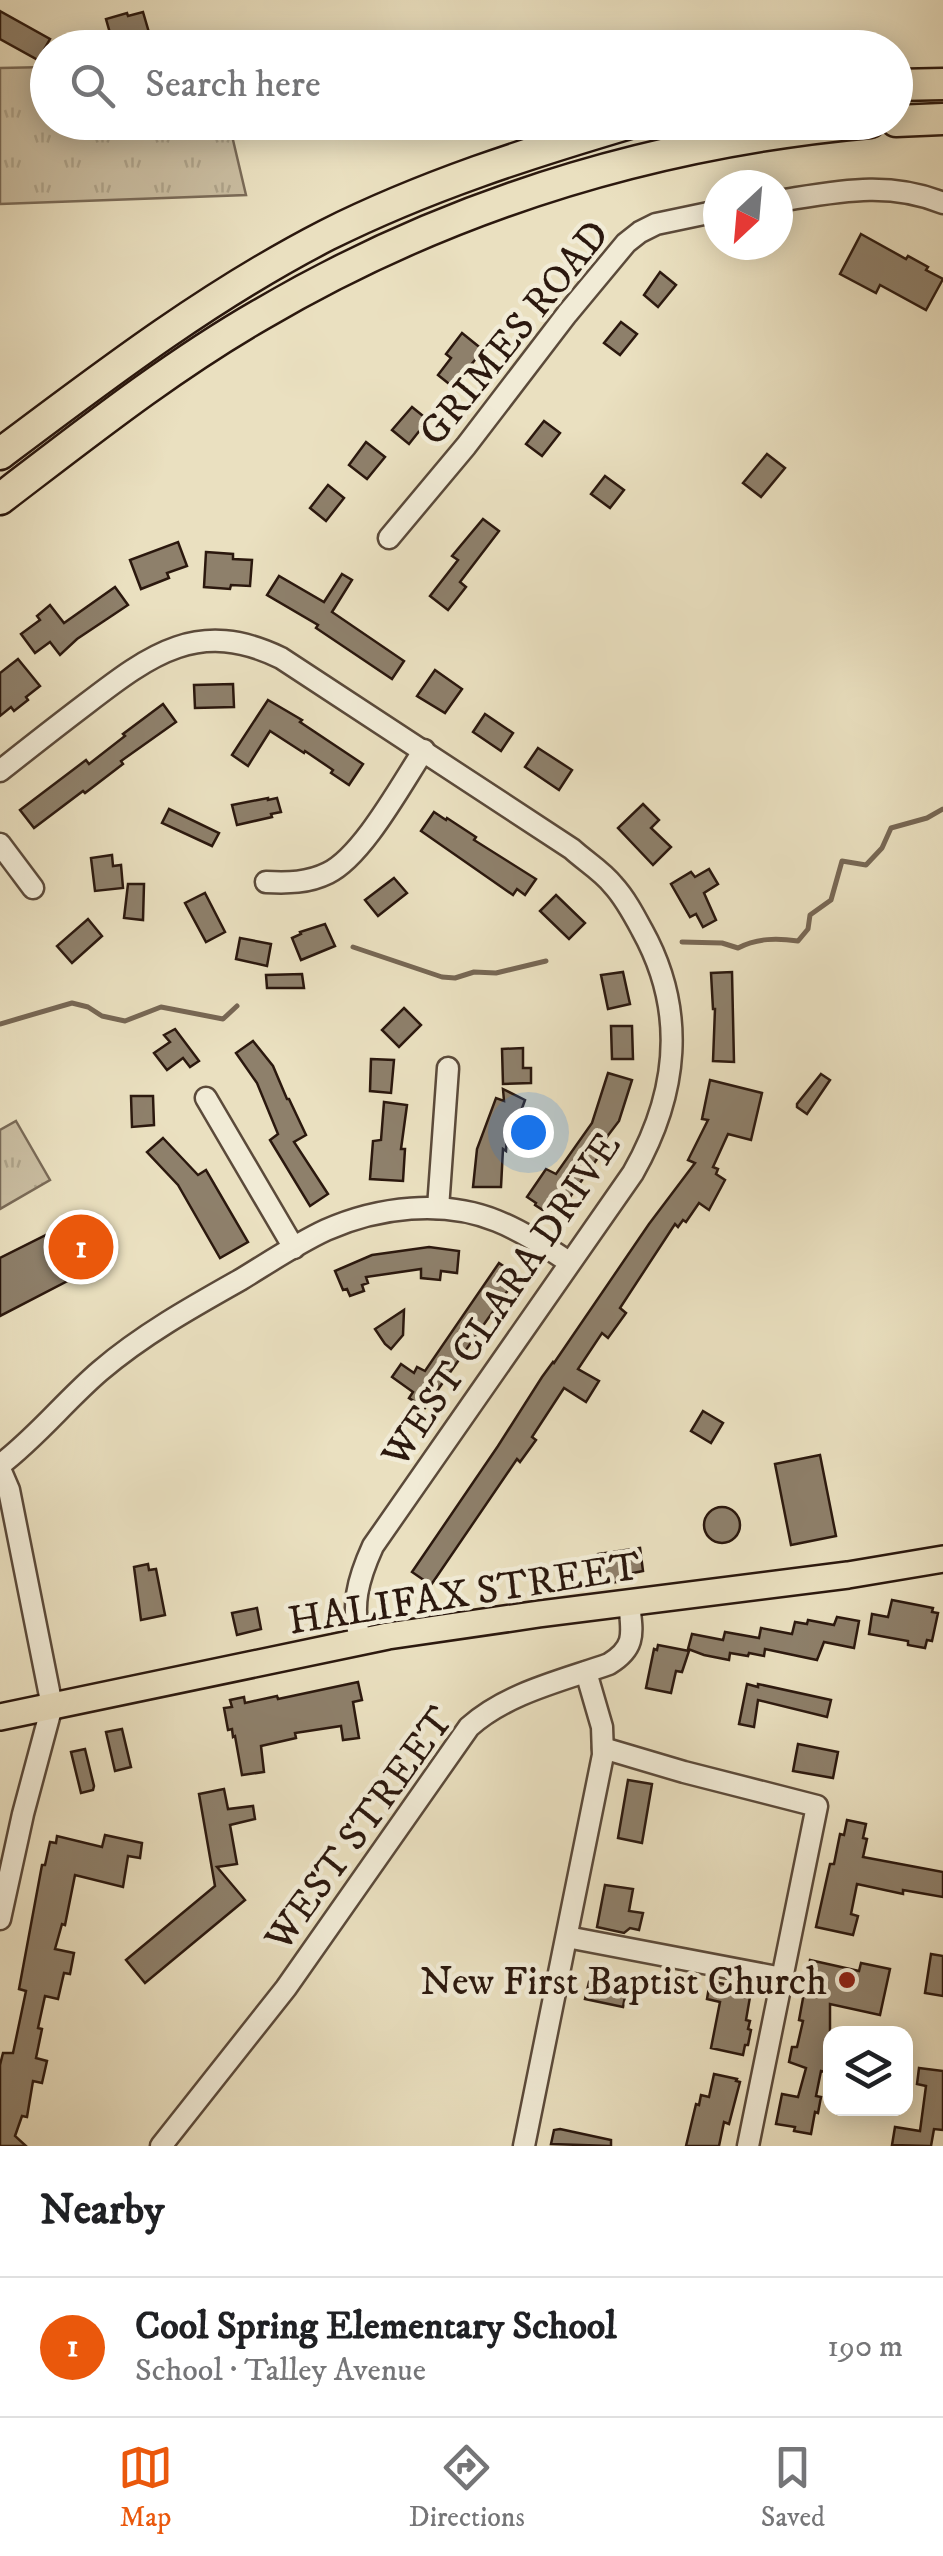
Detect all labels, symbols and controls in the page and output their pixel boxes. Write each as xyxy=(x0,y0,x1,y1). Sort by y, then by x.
search box xyxy=(30,30,913,140)
icon: search xyxy=(65,58,120,113)
text: Search here xyxy=(145,61,321,109)
north arrow xyxy=(703,170,793,260)
street label: GRIMES ROAD xyxy=(409,211,621,457)
your location xyxy=(503,1107,554,1158)
street label: WEST CLARA DRIVE xyxy=(371,1124,633,1478)
pin: 1 xyxy=(48,1210,114,1284)
street label: HALIFAX STREET xyxy=(285,1542,644,1647)
street label: WEST STREET xyxy=(254,1698,466,1962)
place label: New First Baptist Church xyxy=(420,1958,827,2008)
marker: New First Baptist Church xyxy=(836,1969,858,1991)
map controls xyxy=(823,2026,913,2116)
button: layers xyxy=(823,2026,913,2116)
text: Nearby xyxy=(40,2185,164,2237)
text: Cool Spring Elementary School xyxy=(135,2303,617,2351)
text: 1 xyxy=(67,2327,78,2367)
text: 190 m xyxy=(827,2327,903,2367)
text: School · Talley Avenue xyxy=(135,2351,426,2391)
tab: Map xyxy=(118,2440,173,2535)
tab: Directions xyxy=(409,2440,525,2535)
tab: Saved xyxy=(761,2440,825,2535)

